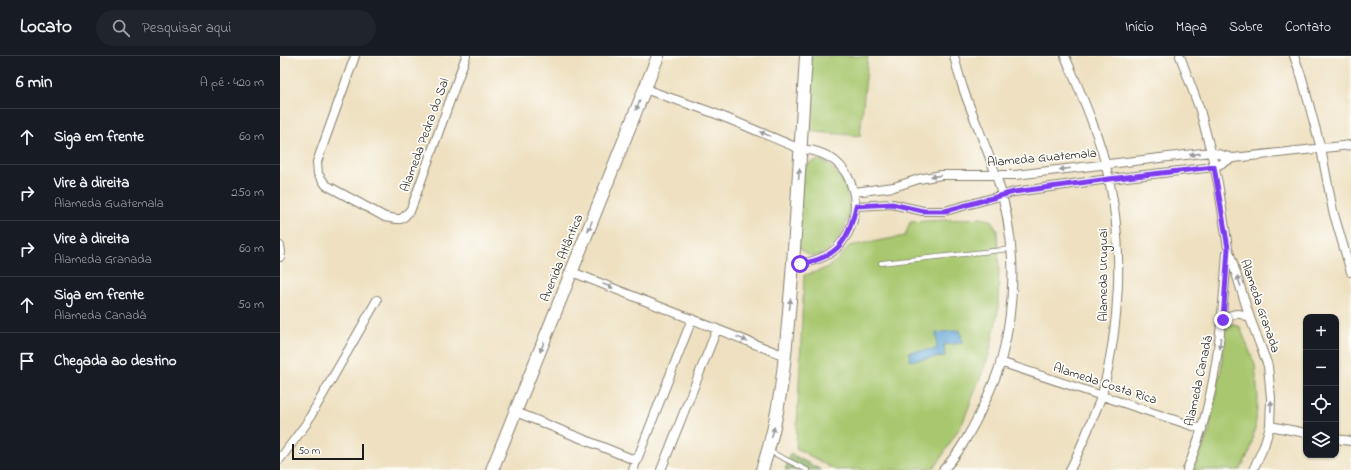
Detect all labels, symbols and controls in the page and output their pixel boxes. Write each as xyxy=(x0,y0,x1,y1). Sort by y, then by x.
search box xyxy=(96,10,376,46)
text: Locato xyxy=(20,14,72,41)
icon: search xyxy=(110,17,132,39)
text: Pesquisar aqui xyxy=(142,17,231,39)
text: Início xyxy=(1125,17,1154,38)
text: Mapa xyxy=(1176,17,1207,38)
text: Sobre xyxy=(1229,17,1263,38)
text: Contato xyxy=(1285,17,1331,38)
text: 6 min xyxy=(16,70,52,95)
text: A pé · 420 m xyxy=(200,73,264,92)
street label: Alameda Pedra do Sal xyxy=(396,75,454,195)
one-way arrow xyxy=(635,100,641,112)
icon: ahead xyxy=(16,126,38,148)
text: Siga em frente xyxy=(54,126,144,148)
text: 60 m xyxy=(239,127,264,146)
one-way arrow xyxy=(759,131,771,137)
street label: Alameda Guatemala xyxy=(986,144,1098,172)
one-way arrow xyxy=(1188,151,1201,157)
one-way arrow xyxy=(1059,166,1071,172)
one-way arrow xyxy=(796,168,803,180)
text: Vire à direita xyxy=(54,172,129,194)
one-way arrow xyxy=(930,173,942,179)
icon: right xyxy=(16,182,38,204)
text: 250 m xyxy=(231,183,264,202)
text: Alameda Guatemala xyxy=(54,194,164,213)
street label: Avenida Atlântica xyxy=(536,211,588,305)
one-way arrow xyxy=(587,220,593,231)
text: Vire à direita xyxy=(54,228,129,250)
street label: Alameda Uruguai xyxy=(1094,229,1114,321)
icon: right xyxy=(16,238,38,260)
text: 60 m xyxy=(239,239,264,258)
text: Alameda Granada xyxy=(54,250,152,269)
route start xyxy=(791,255,809,273)
street label: Alameda Granada xyxy=(1235,257,1285,355)
one-way arrow xyxy=(1235,275,1241,287)
one-way arrow xyxy=(602,283,613,289)
text: Siga em frente xyxy=(54,284,144,306)
icon: ahead xyxy=(16,294,38,316)
text: 50 m xyxy=(238,295,264,314)
one-way arrow xyxy=(786,298,793,310)
text: Alameda Canadá xyxy=(54,306,146,325)
route end xyxy=(1214,311,1232,329)
map controls xyxy=(1303,314,1339,458)
button: + xyxy=(1303,314,1339,350)
street label: Alameda Canadá xyxy=(1180,334,1218,428)
one-way arrow xyxy=(736,337,748,343)
one-way arrow xyxy=(1217,337,1223,349)
one-way arrow xyxy=(538,341,544,353)
icon: arrive xyxy=(16,350,38,372)
text: Chegada ao destino xyxy=(54,350,177,372)
button: − xyxy=(1303,350,1339,386)
street label: Alameda Costa Rica xyxy=(1051,358,1159,410)
button: locate xyxy=(1303,386,1339,422)
one-way arrow xyxy=(1268,399,1274,412)
button: layers xyxy=(1303,422,1339,458)
one-way arrow xyxy=(770,426,776,439)
scale bar xyxy=(292,442,364,461)
text: 50 m xyxy=(298,443,320,459)

